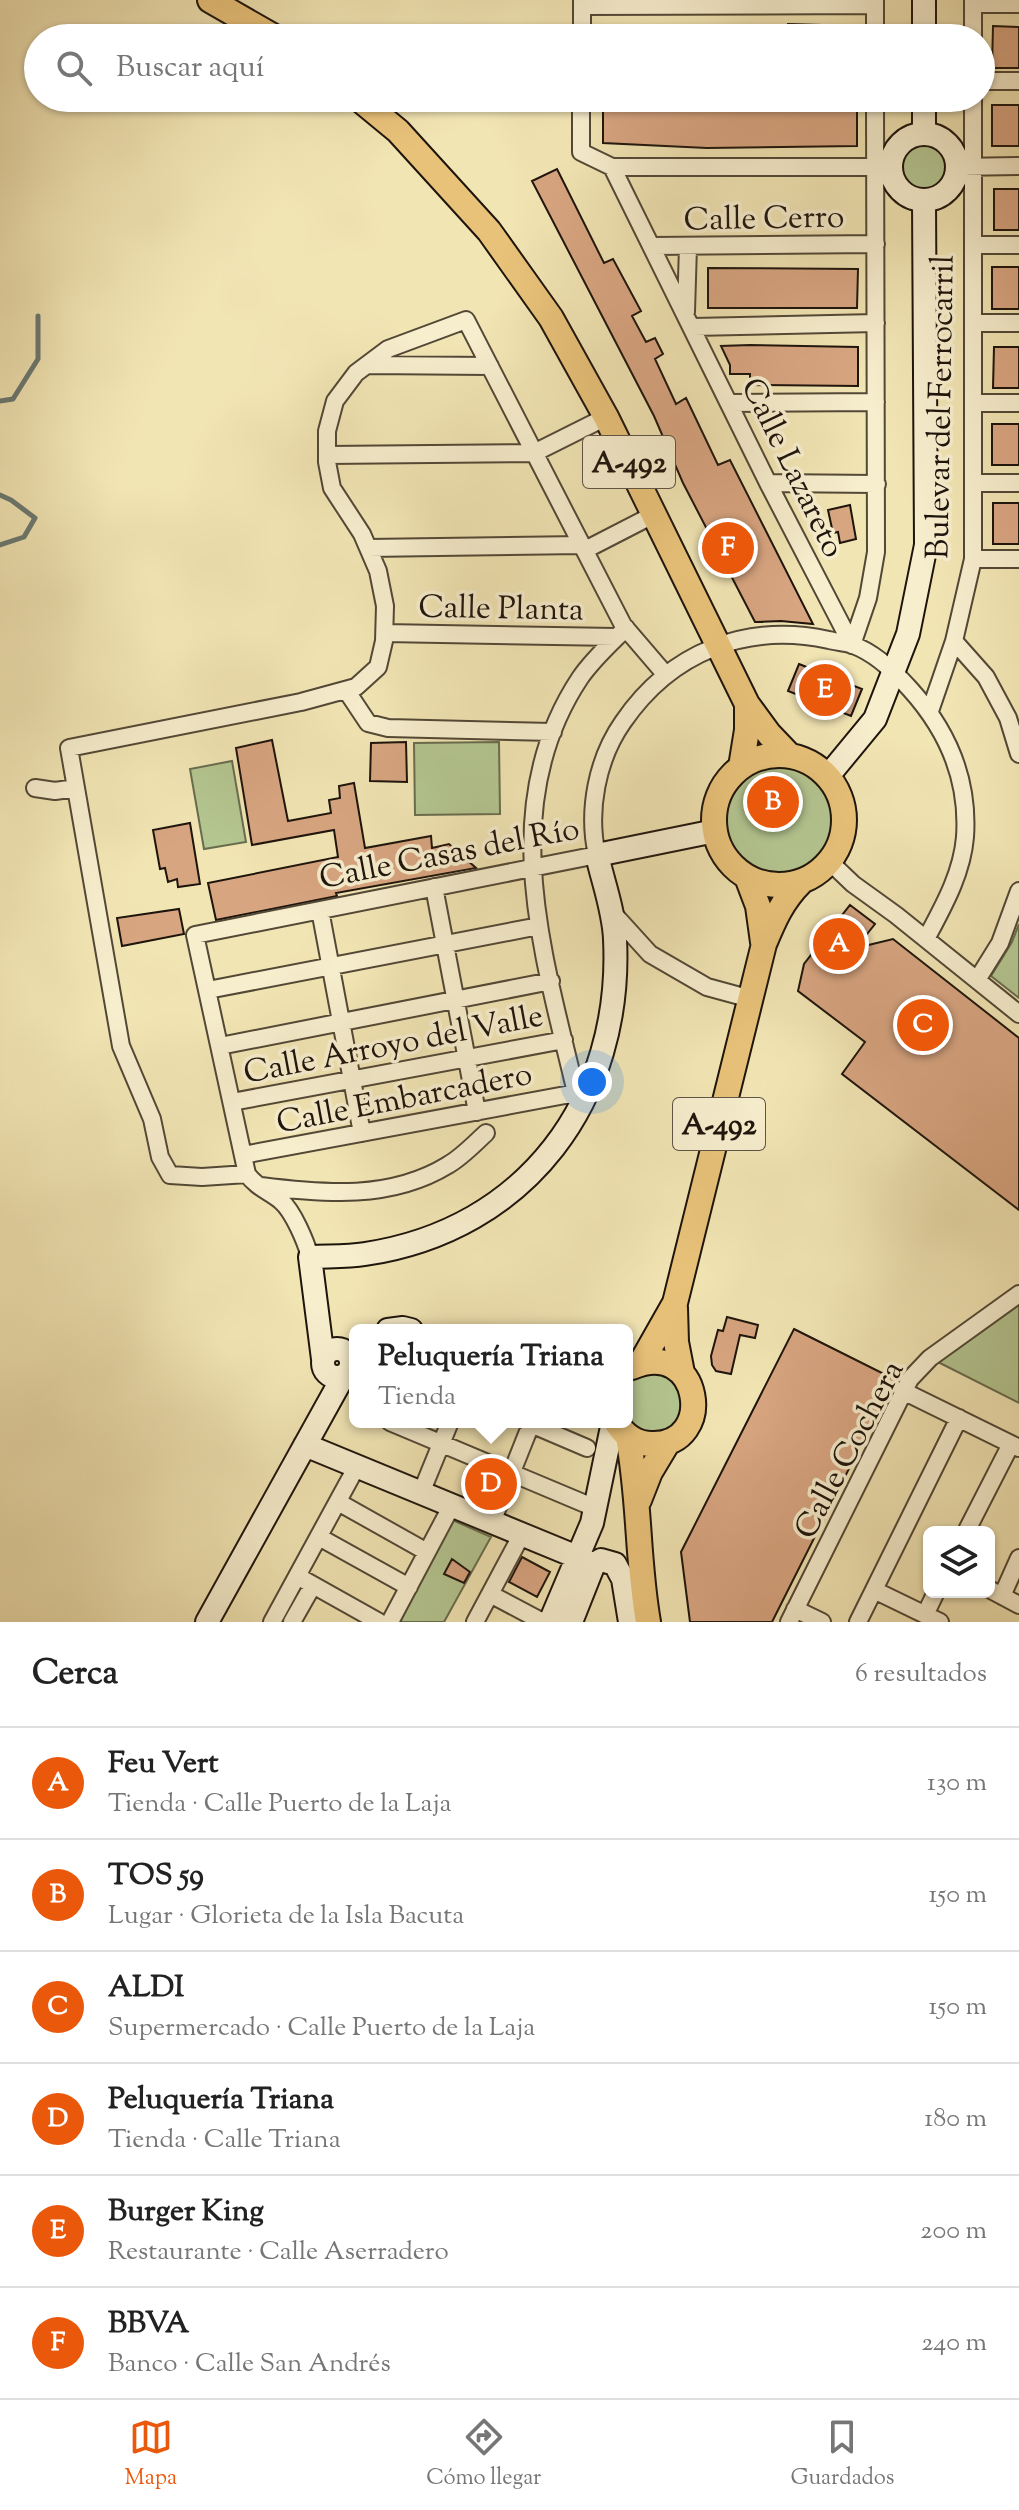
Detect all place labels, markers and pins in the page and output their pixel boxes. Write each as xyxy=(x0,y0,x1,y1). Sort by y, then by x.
pin: F xyxy=(702,518,754,578)
pin: E xyxy=(799,660,851,720)
pin: B xyxy=(747,772,799,832)
pin: A xyxy=(813,914,865,974)
pin: C xyxy=(897,995,949,1055)
pin: D xyxy=(465,1454,517,1514)

